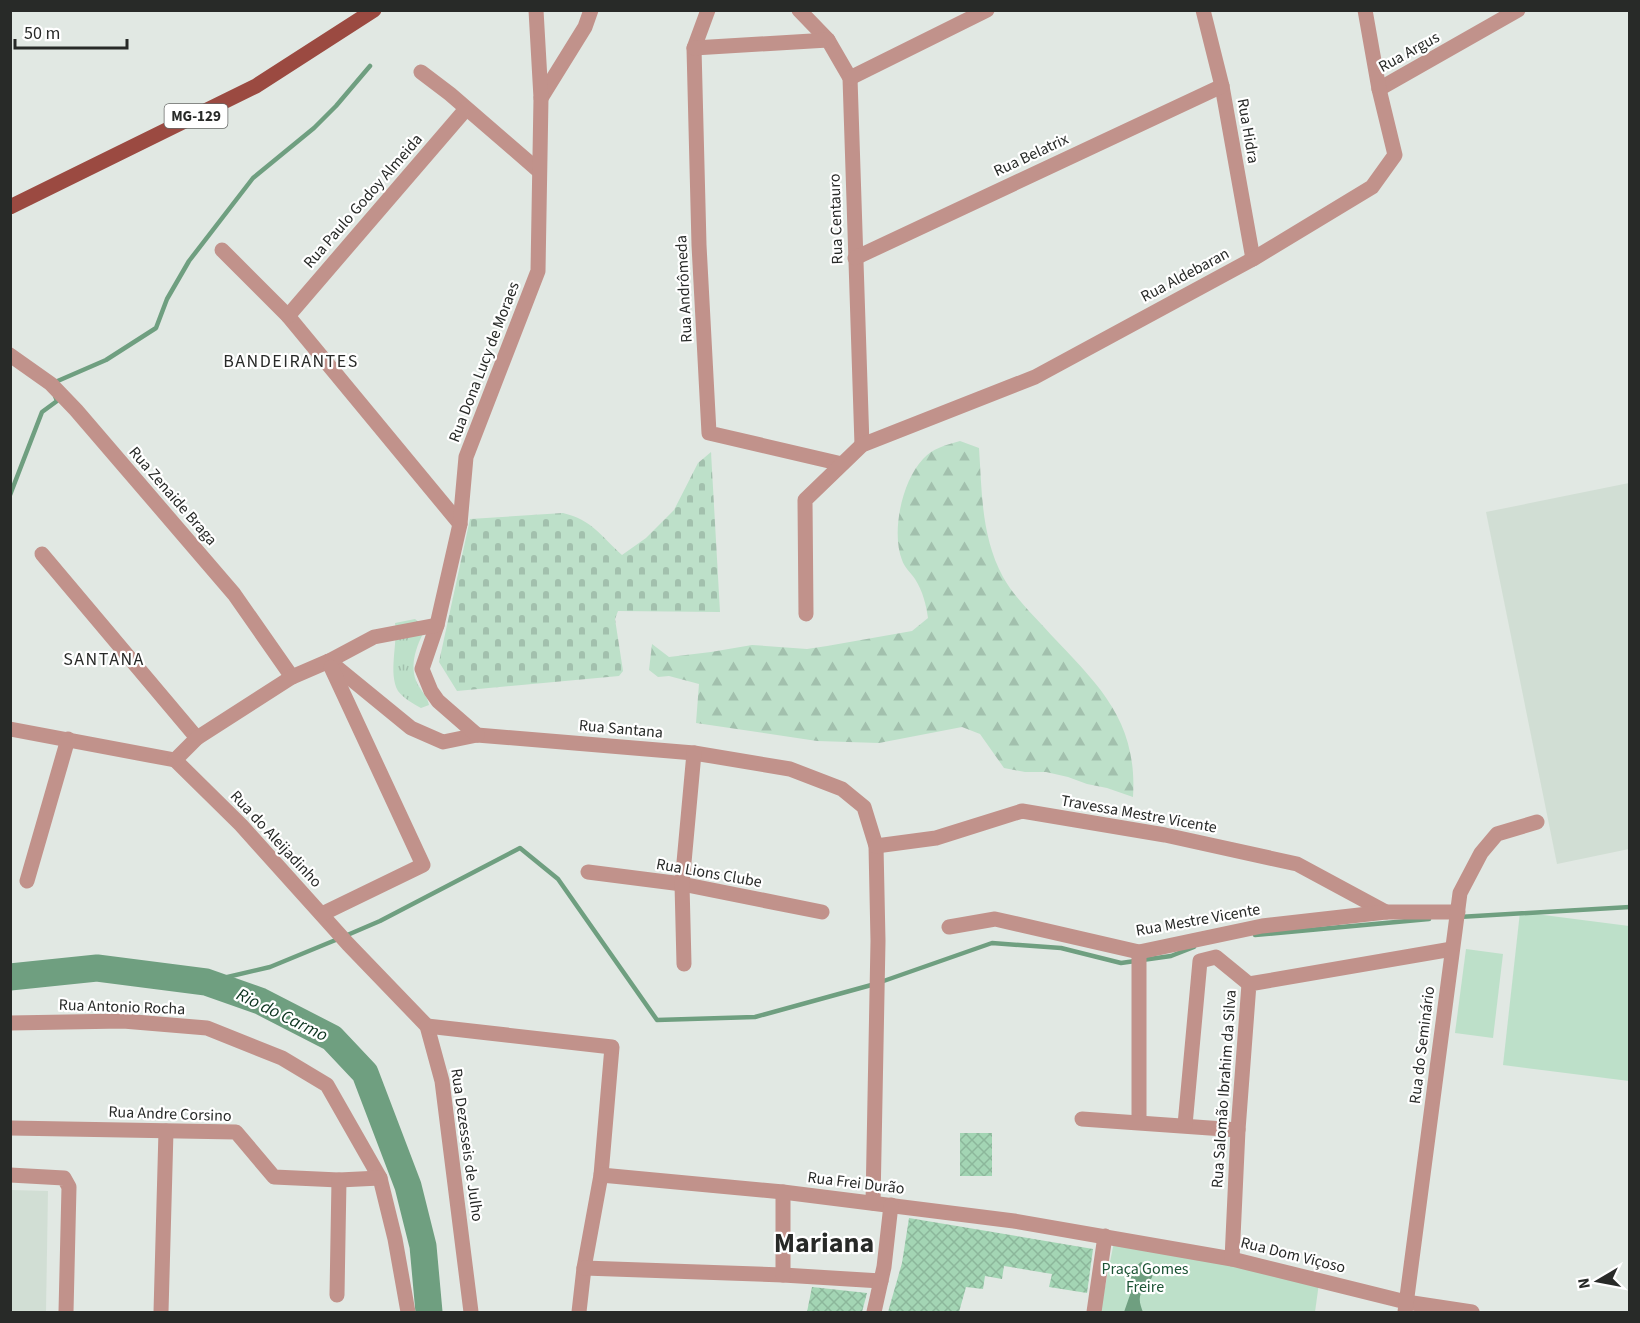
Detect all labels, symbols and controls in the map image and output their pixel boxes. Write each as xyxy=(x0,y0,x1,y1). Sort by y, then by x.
scale bar xyxy=(15,12,128,50)
text: 50 m xyxy=(24,21,60,46)
street label: Rua Argus xyxy=(1375,26,1444,78)
street label: Rua Hidra xyxy=(1231,97,1265,165)
road number: MG-129 xyxy=(164,104,228,128)
street label: Rua Belatrix xyxy=(990,128,1072,182)
street label: Rua Paulo Godoy Almeida xyxy=(298,129,428,273)
street label: Rua Centauro xyxy=(823,173,849,265)
street label: Rua Andrômeda xyxy=(670,235,698,343)
street label: Rua Aldebaran xyxy=(1137,242,1233,308)
street label: Rua Dona Lucy de Moraes xyxy=(443,278,525,445)
district label: BANDEIRANTES xyxy=(223,349,359,374)
street label: Rua Zenaide Braga xyxy=(124,442,222,550)
district label: SANTANA xyxy=(63,647,145,672)
street label: Rua Santana xyxy=(578,714,664,744)
street label: Rua do Aleijadinho xyxy=(225,786,327,892)
street label: Travessa Mestre Vicente xyxy=(1059,789,1219,839)
street label: Rua Lions Clube xyxy=(654,853,764,893)
street label: Rua Mestre Vicente xyxy=(1134,898,1262,942)
water label: Rio do Carmo xyxy=(232,982,332,1048)
street label: Rua do Seminário xyxy=(1404,985,1440,1105)
street label: Rua Salomão Ibrahim da Silva xyxy=(1206,989,1242,1189)
street label: Rua Antonio Rocha xyxy=(58,994,186,1020)
street label: Rua Dezesseis de Julho xyxy=(445,1067,489,1223)
street label: Rua Andre Corsino xyxy=(108,1101,232,1127)
street label: Rua Frei Durão xyxy=(806,1166,906,1200)
district label: Mariana xyxy=(774,1223,874,1263)
street label: Rua Dom Viçoso xyxy=(1238,1231,1348,1279)
north arrow xyxy=(1568,1251,1628,1311)
park label: Praça Gomes Freire xyxy=(1101,1258,1189,1298)
text: N xyxy=(1572,1276,1596,1291)

